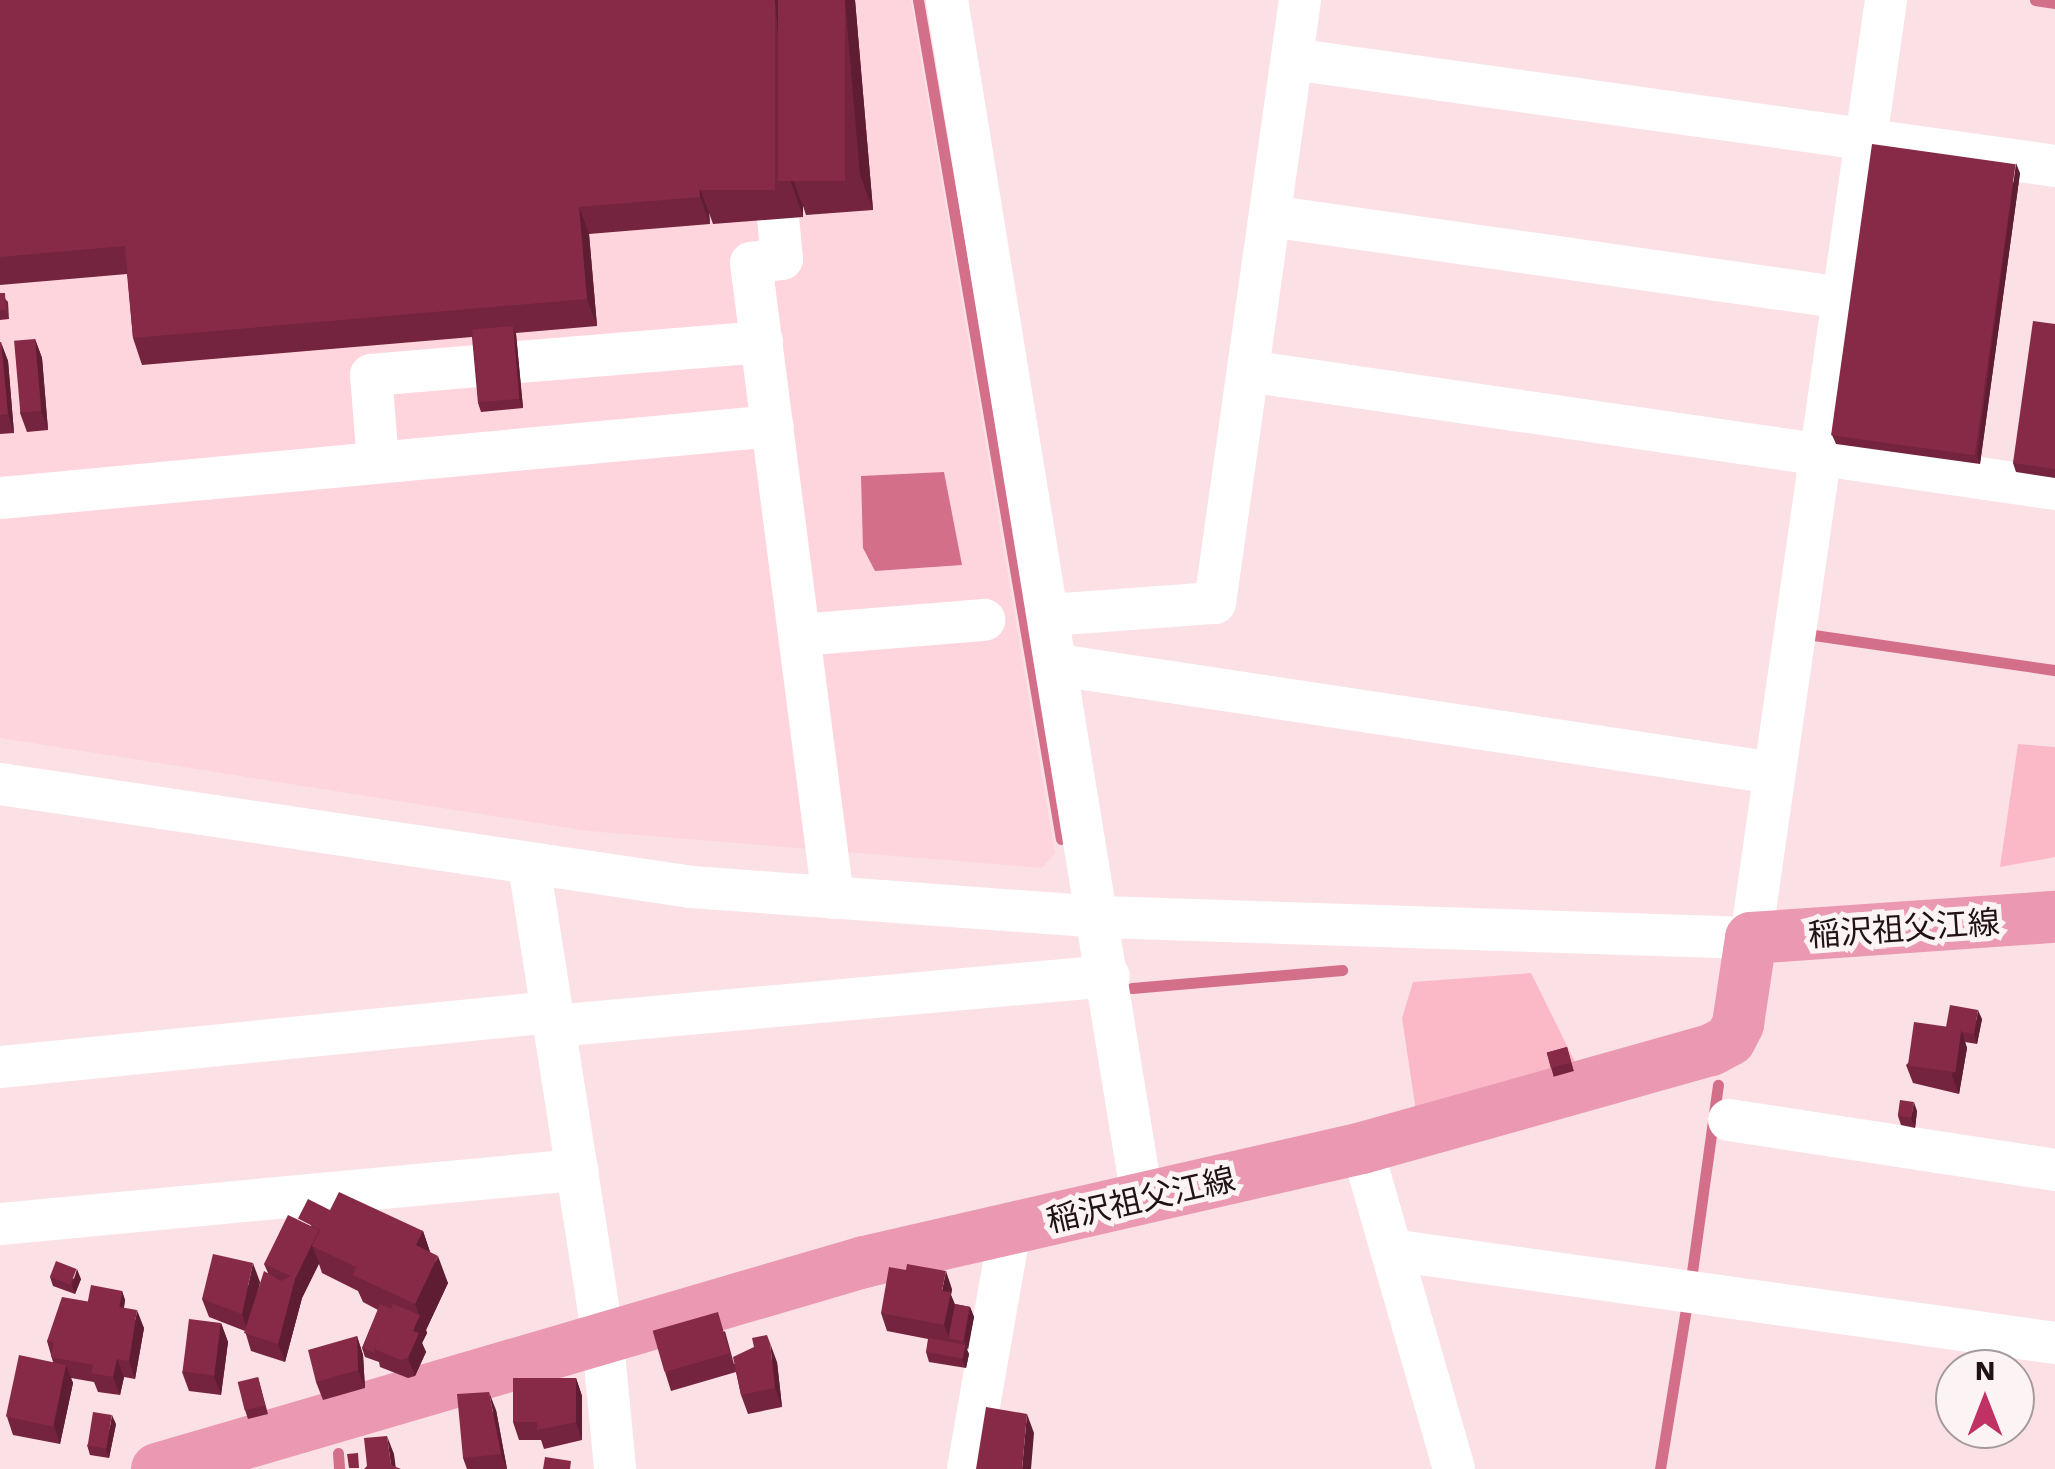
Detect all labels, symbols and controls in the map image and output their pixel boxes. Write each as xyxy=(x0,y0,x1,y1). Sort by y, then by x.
street label: 稲沢祖父江線 xyxy=(1807,903,2001,955)
street label: 稲沢祖父江線 xyxy=(1043,1160,1239,1240)
north arrow xyxy=(1935,1349,2035,1449)
text: N xyxy=(1975,1354,1995,1387)

